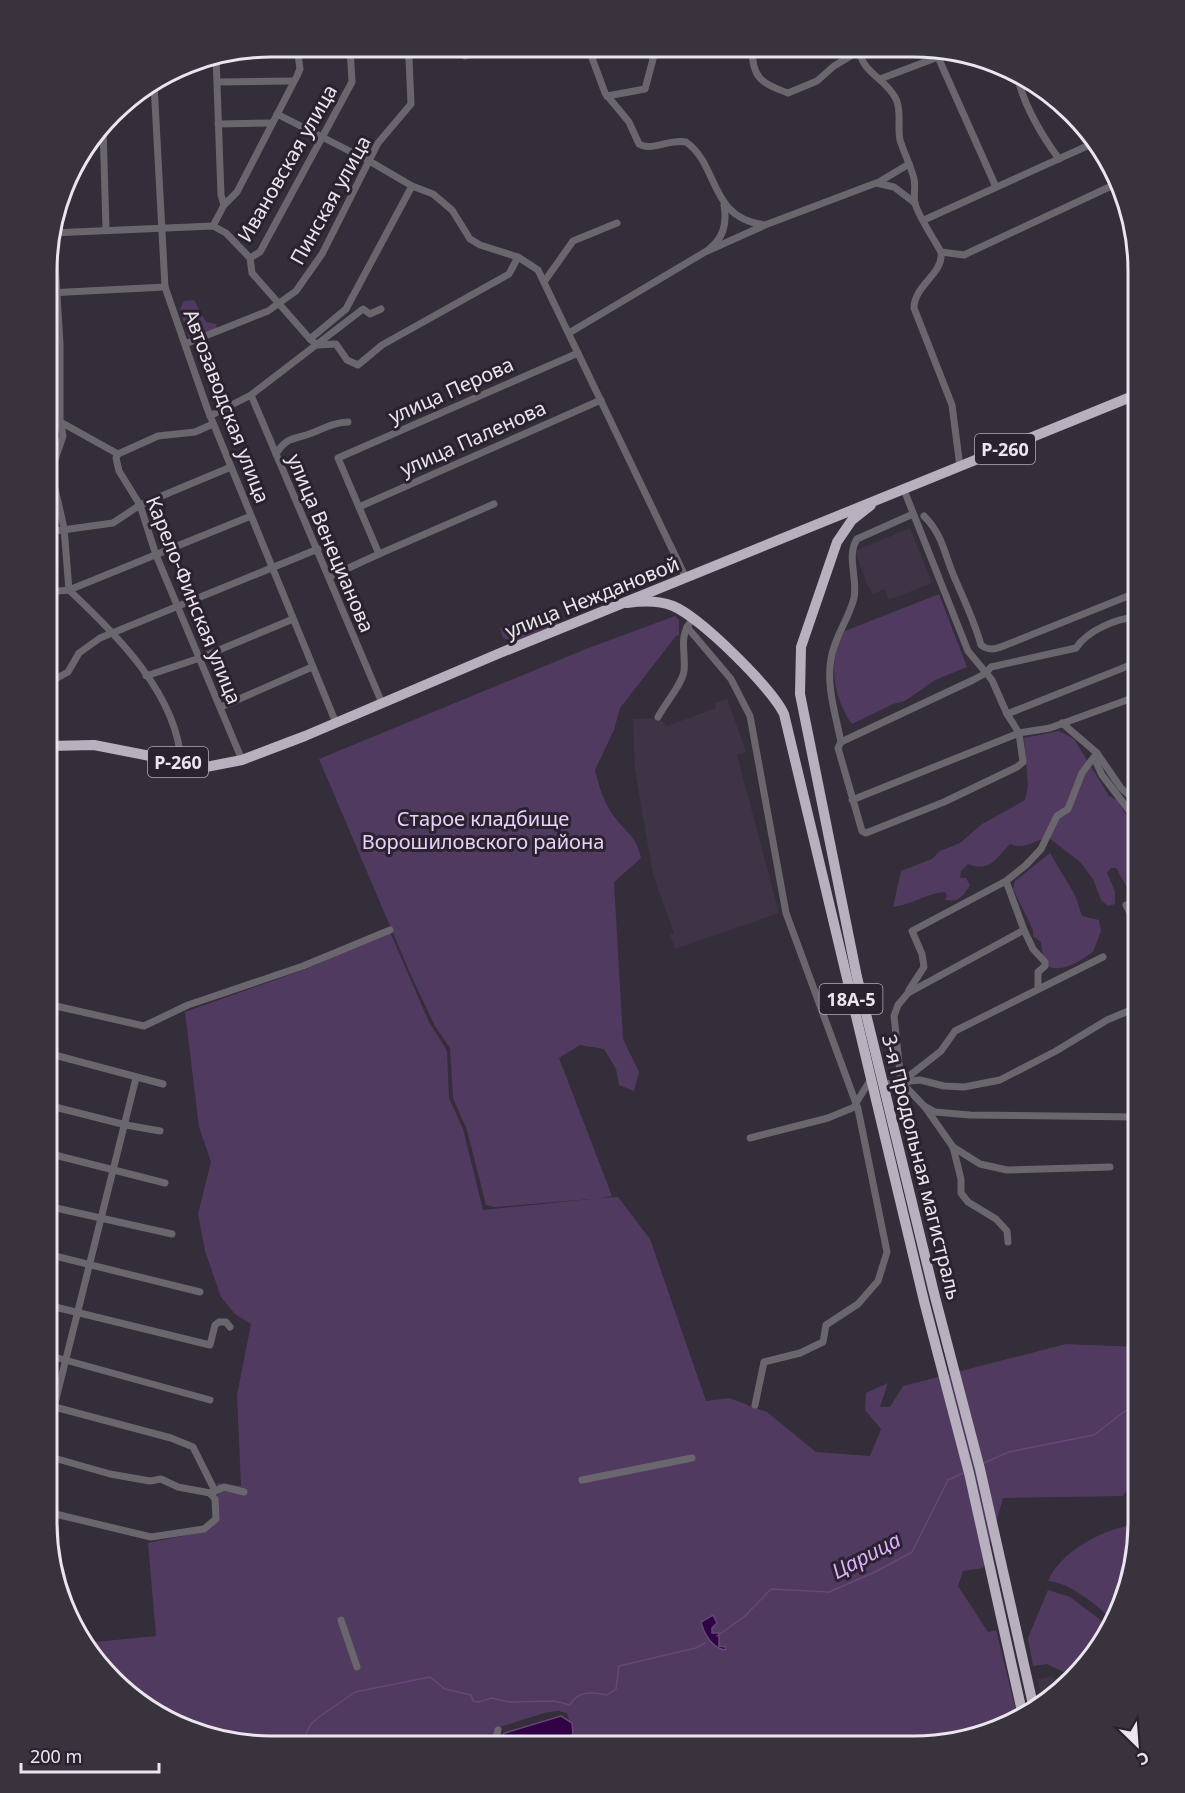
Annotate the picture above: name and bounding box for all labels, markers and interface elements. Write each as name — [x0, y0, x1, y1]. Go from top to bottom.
street label: Ивановская улица — [231, 79, 343, 247]
street label: Пинская улица — [283, 130, 377, 270]
street label: Автозаводская улица — [178, 305, 276, 507]
street label: улица Перова — [384, 350, 518, 430]
street label: улица Паленова — [396, 394, 550, 482]
road number: Р-260 — [975, 434, 1035, 464]
street label: улица Венецианова — [281, 450, 381, 636]
street label: Карело-Финская улица — [140, 492, 248, 708]
street label: улица Неждановой — [501, 550, 683, 644]
road number: Р-260 — [148, 747, 208, 777]
park label: Старое кладбище Ворошиловского района — [362, 805, 604, 855]
road number: 18А-5 — [820, 984, 882, 1014]
street label: 3-я Продольная магистраль — [876, 1031, 968, 1303]
water label: Царица — [827, 1525, 906, 1585]
north arrow — [1107, 1715, 1167, 1775]
scale bar — [21, 1736, 159, 1774]
text: 200 m — [30, 1744, 82, 1768]
text: С — [1134, 1746, 1153, 1771]

